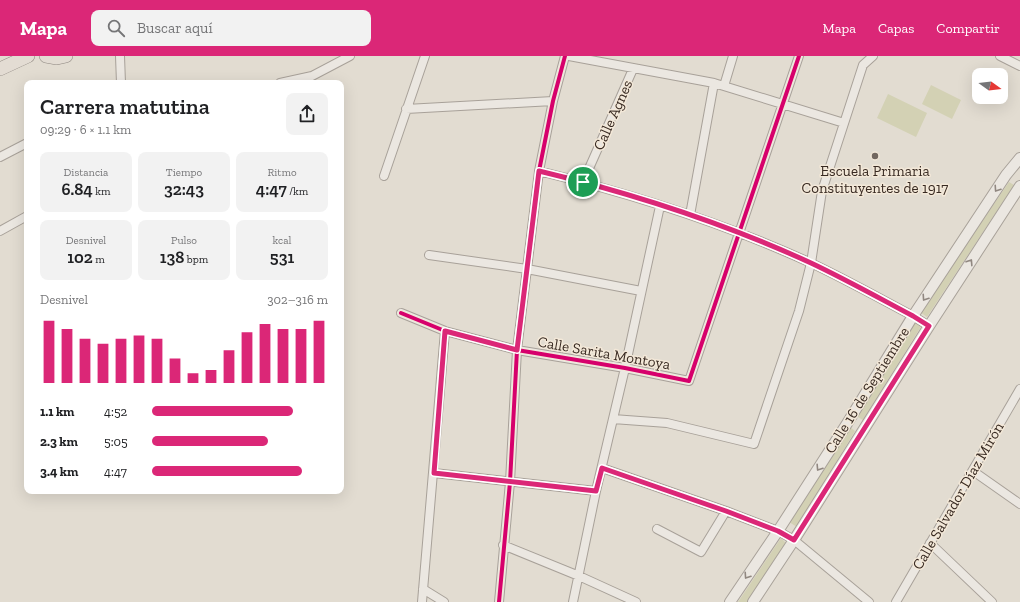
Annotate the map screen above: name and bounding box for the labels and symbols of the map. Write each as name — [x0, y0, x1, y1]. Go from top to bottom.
north arrow — [972, 68, 1008, 104]
street label: Calle Agnes — [590, 77, 636, 153]
marker: Escuela Primaria Constituyentes de 1917 — [870, 151, 880, 161]
place label: Escuela Primaria Constituyentes de 1917 — [802, 162, 948, 197]
pin — [566, 165, 600, 199]
one-way arrow — [994, 185, 1001, 192]
one-way arrow — [965, 260, 972, 267]
one-way arrow — [922, 294, 930, 301]
street label: Calle 16 de Septiembre — [821, 323, 913, 457]
street label: Calle Sarita Montoya — [536, 332, 672, 374]
street label: Calle Salvador Díaz Mirón — [908, 419, 1008, 573]
one-way arrow — [817, 463, 824, 470]
one-way arrow — [744, 572, 752, 579]

